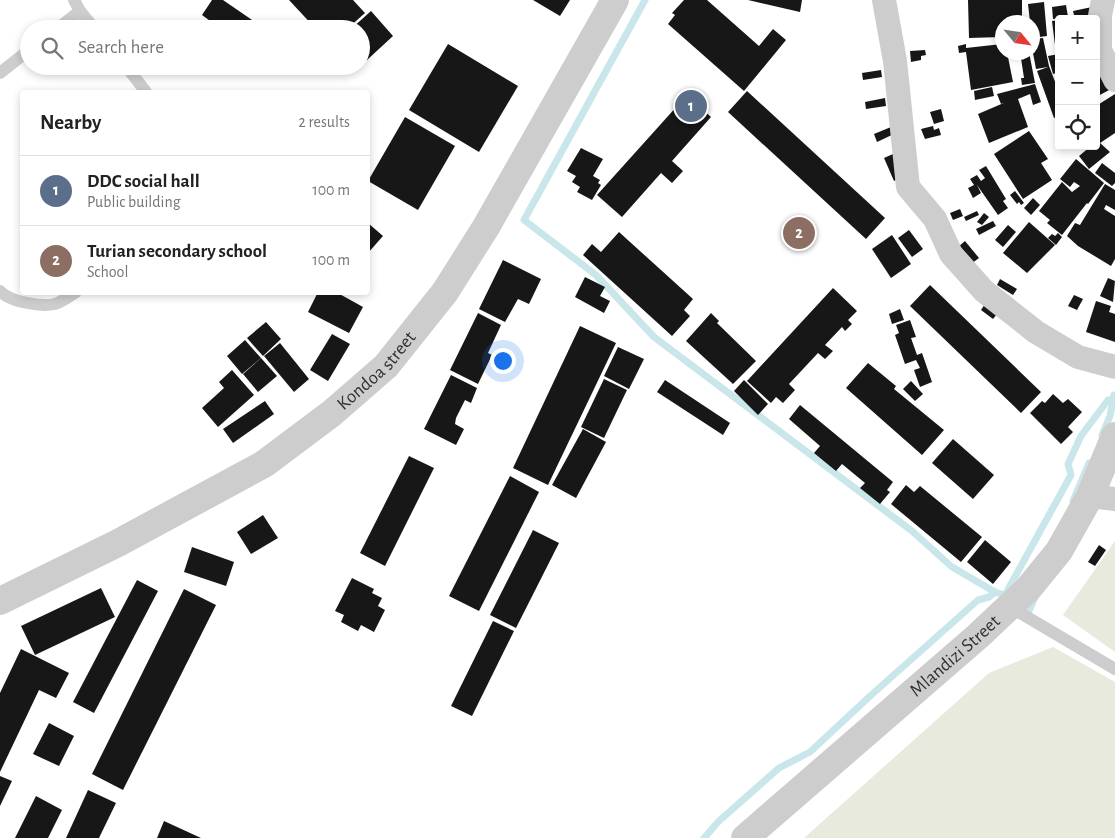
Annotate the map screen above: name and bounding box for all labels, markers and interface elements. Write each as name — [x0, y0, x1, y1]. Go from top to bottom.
north arrow — [995, 15, 1040, 60]
map controls — [1055, 15, 1100, 150]
button: + — [1055, 15, 1100, 60]
search box — [20, 20, 370, 75]
icon: search — [38, 34, 66, 62]
text: Search here — [78, 38, 164, 57]
button: − — [1055, 60, 1100, 105]
pin: 1 — [675, 87, 707, 125]
button: locate — [1055, 105, 1100, 150]
text: Nearby — [40, 112, 101, 133]
text: 2 results — [298, 114, 350, 130]
text: DDC social hall — [87, 172, 200, 191]
text: 1 — [53, 182, 59, 198]
text: 100 m — [312, 182, 350, 198]
text: Public building — [87, 194, 181, 210]
pin: 2 — [783, 214, 815, 252]
text: Turian secondary school — [87, 242, 267, 261]
text: 2 — [52, 252, 60, 268]
text: 100 m — [312, 252, 350, 268]
text: School — [87, 264, 128, 280]
street label: Kondoa street — [333, 328, 419, 414]
your location — [490, 348, 516, 374]
street label: Mlandizi Street — [906, 611, 1004, 700]

